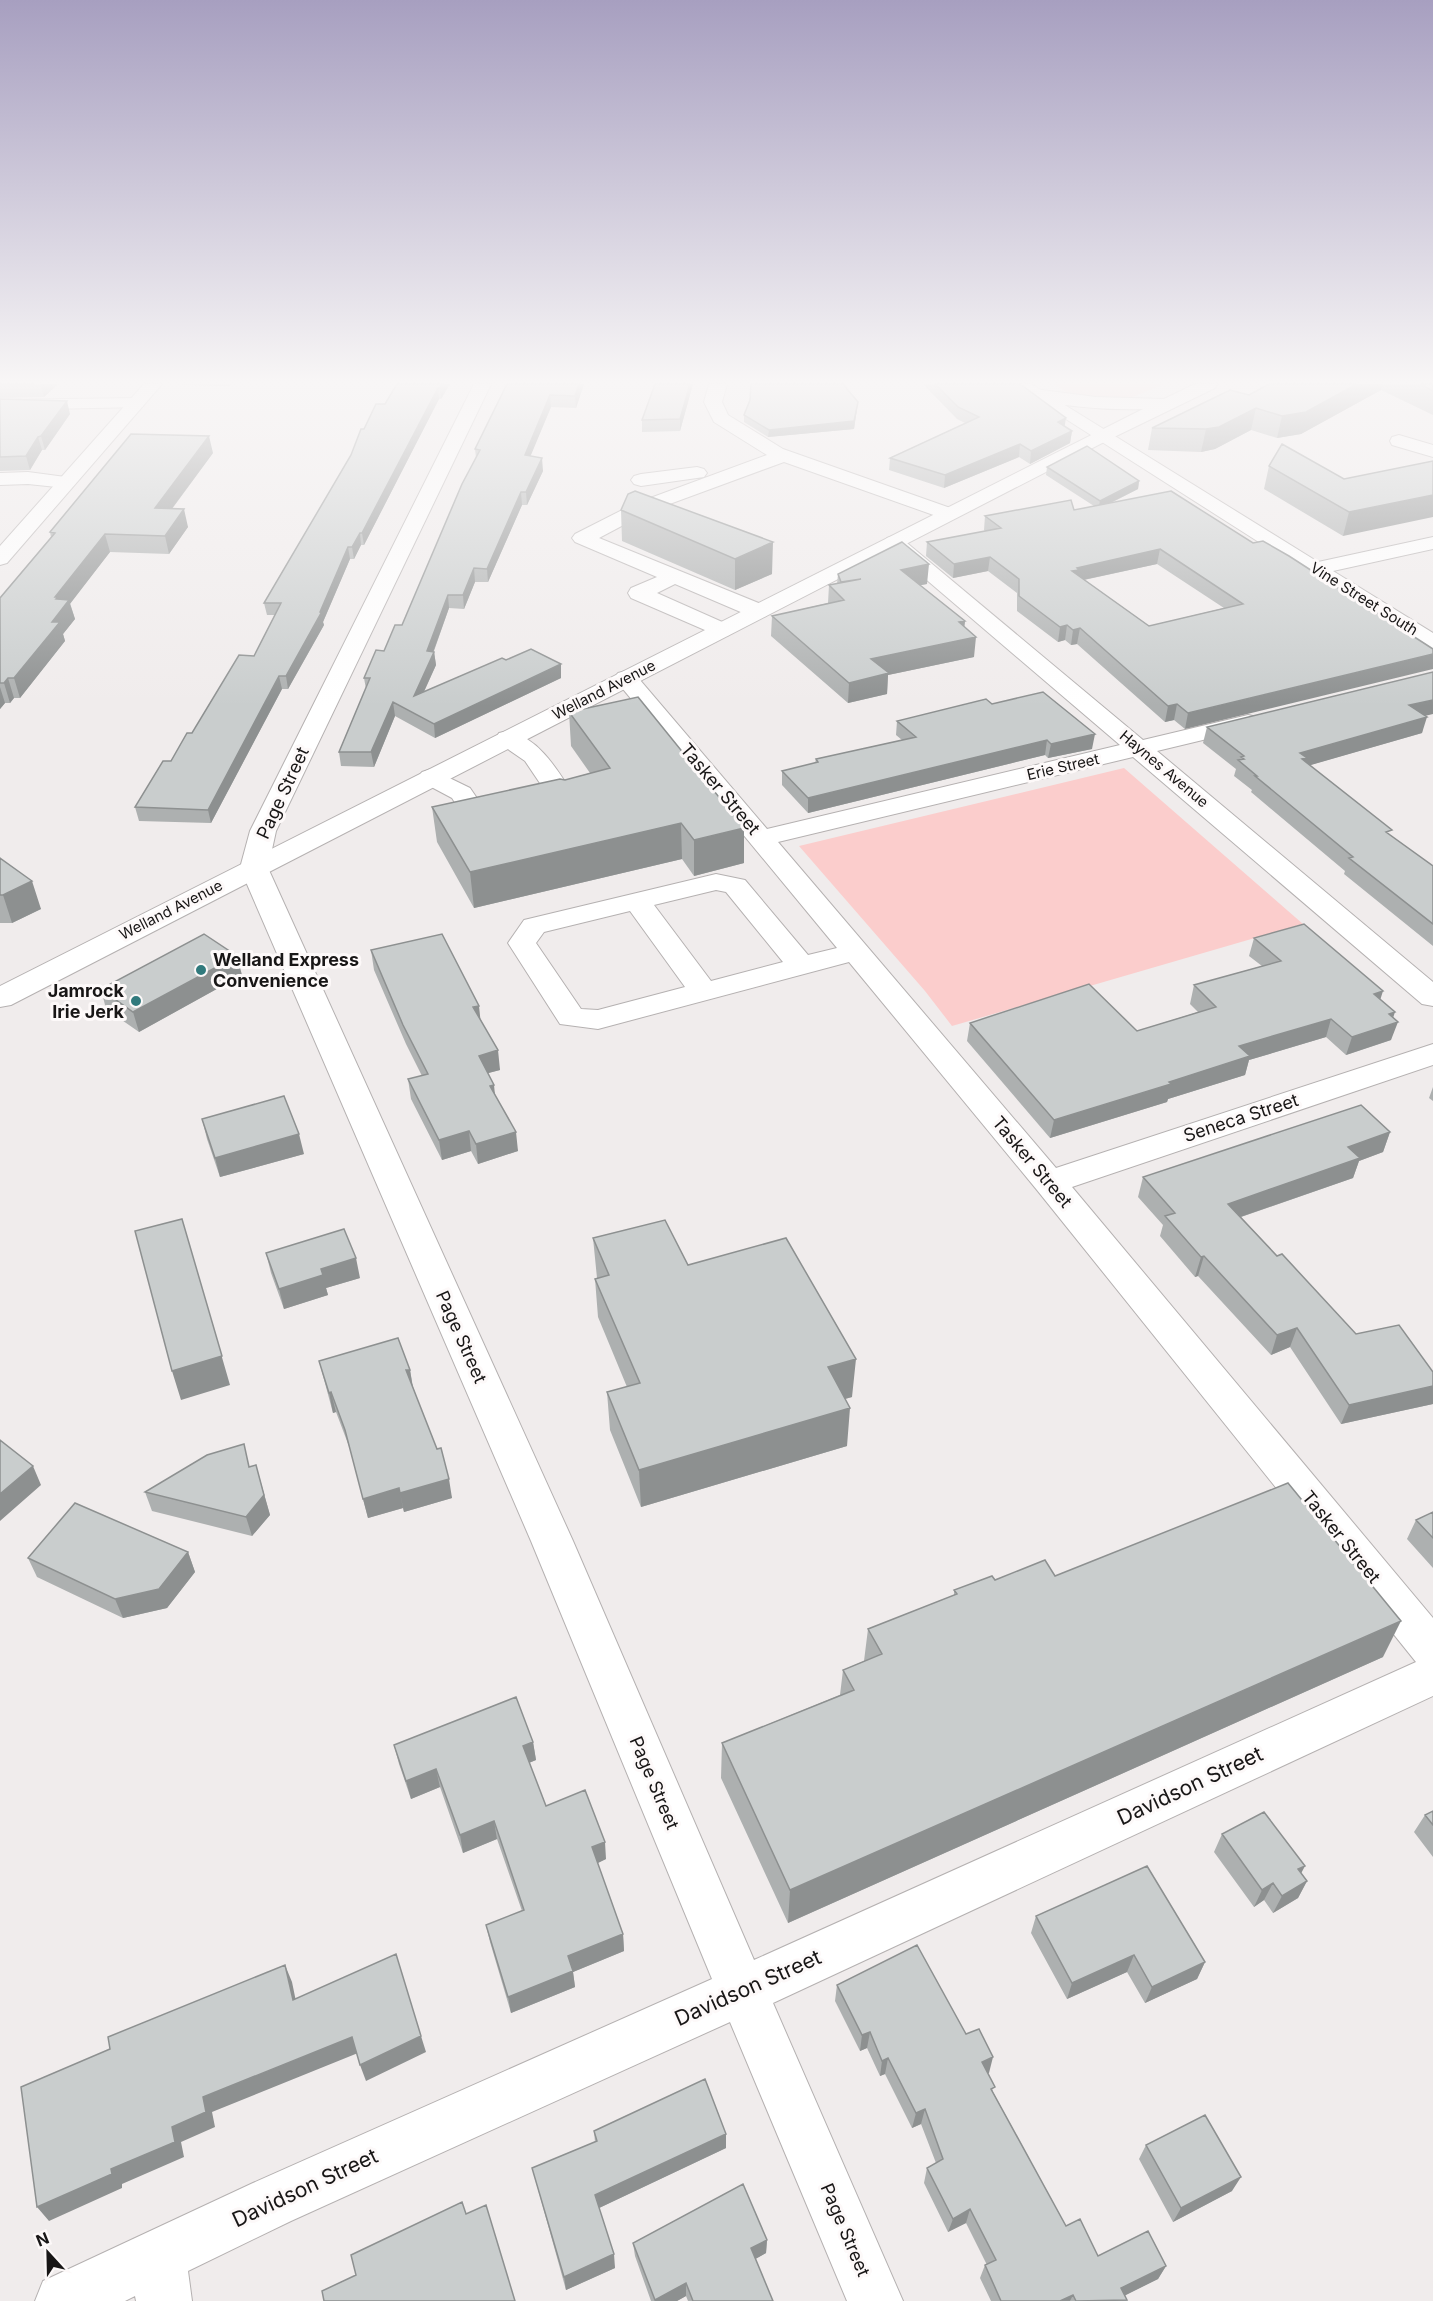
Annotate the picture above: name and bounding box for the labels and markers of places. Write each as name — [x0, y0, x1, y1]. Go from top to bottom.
place label: Welland Express Convenience — [213, 949, 359, 991]
marker: Welland Express Convenience — [194, 963, 208, 977]
place label: Jamrock Irie Jerk — [48, 980, 125, 1022]
marker: Jamrock Irie Jerk — [129, 994, 143, 1008]

